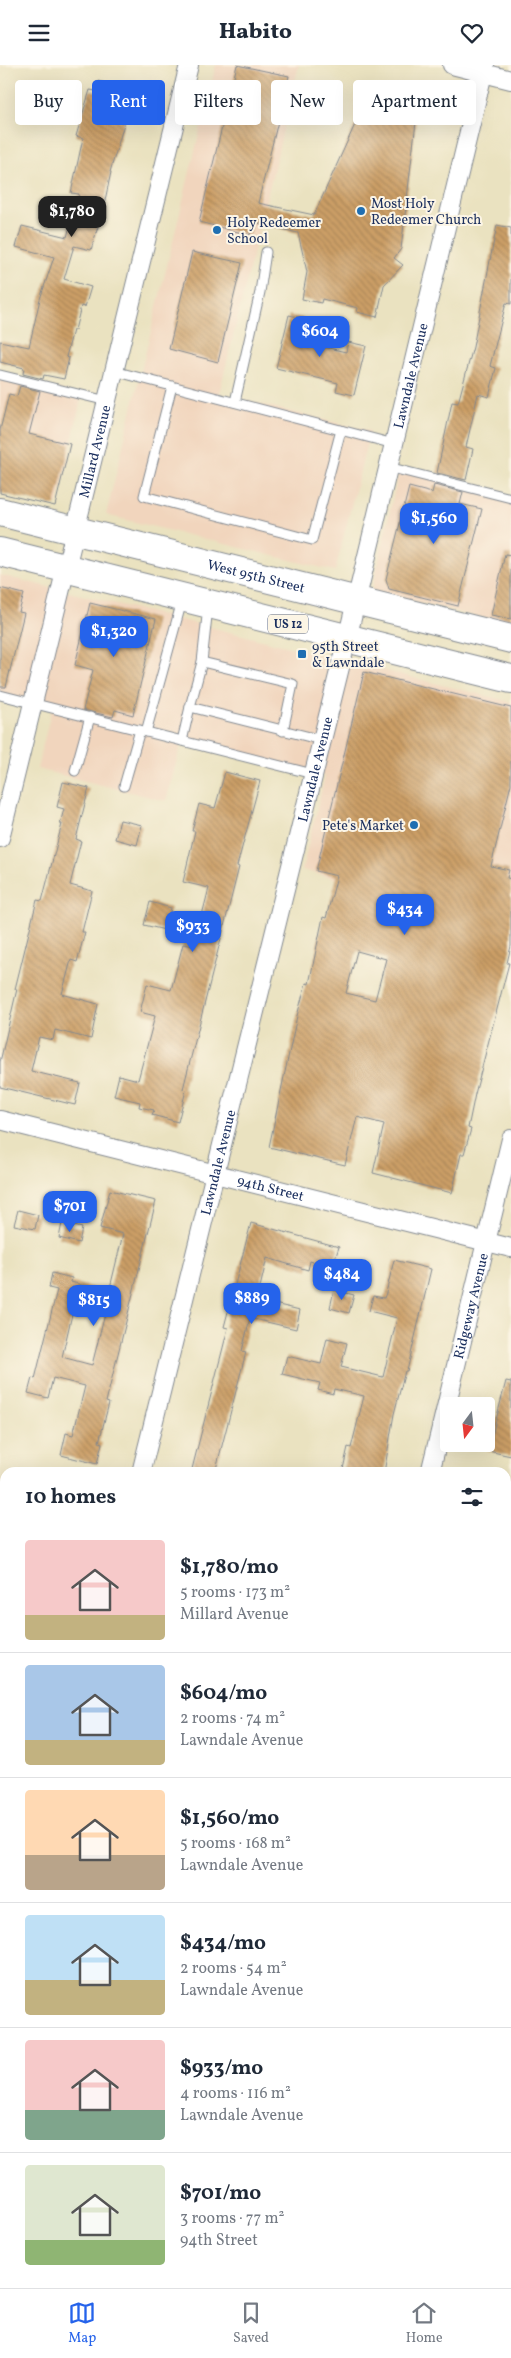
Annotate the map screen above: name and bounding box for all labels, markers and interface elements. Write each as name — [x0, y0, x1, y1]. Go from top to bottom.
text: Habito — [219, 17, 292, 48]
icon: menu — [25, 19, 53, 47]
icon: heart — [458, 19, 486, 47]
chip: Buy — [15, 80, 82, 125]
chip: Rent — [92, 80, 165, 125]
chip: Filters — [175, 80, 261, 125]
chip: New — [271, 80, 343, 125]
chip: Apartment — [353, 80, 476, 125]
pin: $1,780 — [31, 195, 113, 238]
place label: Most Holy Redeemer Church — [371, 195, 481, 230]
text: $1,780 — [49, 201, 95, 223]
marker: Most Holy Redeemer Church — [355, 205, 367, 217]
place label: Holy Redeemer School — [227, 214, 321, 249]
marker: Holy Redeemer School — [211, 224, 223, 236]
pin: $604 — [290, 315, 350, 358]
text: $604 — [302, 321, 339, 343]
street label: Lawndale Avenue — [390, 321, 434, 431]
street label: Millard Avenue — [75, 403, 117, 500]
pin: $1,560 — [393, 503, 475, 545]
text: $1,560 — [411, 508, 457, 530]
street label: West 95th Street — [205, 556, 307, 598]
pin: $1,320 — [73, 615, 155, 658]
road number: US 12 — [268, 615, 308, 633]
text: $1,320 — [91, 621, 137, 643]
place label: 95th Street & Lawndale — [312, 638, 385, 673]
marker: 95th Street & Lawndale — [296, 648, 308, 660]
street label: Lawndale Avenue — [294, 714, 339, 824]
place label: Pete's Market — [322, 817, 404, 836]
marker: Pete's Market — [408, 819, 420, 831]
pin: $434 — [375, 893, 435, 936]
text: $434 — [387, 899, 423, 921]
pin: $933 — [163, 911, 223, 953]
text: $933 — [176, 916, 210, 938]
street label: Lawndale Avenue — [197, 1108, 241, 1217]
street label: 94th Street — [235, 1172, 306, 1207]
pin: $701 — [40, 1191, 100, 1233]
text: $701 — [54, 1196, 86, 1218]
street label: Ridgeway Avenue — [450, 1251, 494, 1361]
pin: $484 — [312, 1259, 372, 1301]
text: $484 — [324, 1264, 360, 1286]
pin: $889 — [222, 1283, 282, 1325]
pin: $815 — [64, 1285, 124, 1327]
text: $889 — [234, 1288, 270, 1310]
text: $815 — [78, 1290, 110, 1312]
north arrow — [440, 1397, 495, 1453]
map controls — [440, 1397, 495, 1452]
text: 10 homes — [25, 1483, 116, 1512]
icon: filters — [458, 1483, 486, 1511]
text: $1,780/mo — [180, 1553, 279, 1582]
icon: home — [65, 1560, 125, 1620]
text: 5 rooms · 173 m² — [180, 1582, 290, 1604]
text: Millard Avenue — [180, 1604, 289, 1626]
text: $604/mo — [180, 1679, 267, 1708]
icon: home — [65, 1685, 125, 1745]
text: 2 rooms · 74 m² — [180, 1708, 285, 1730]
text: Lawndale Avenue — [180, 1730, 303, 1752]
text: $1,560/mo — [180, 1804, 279, 1833]
icon: home — [65, 1810, 125, 1870]
text: 5 rooms · 168 m² — [180, 1833, 291, 1855]
text: Lawndale Avenue — [180, 1855, 303, 1877]
text: $434/mo — [180, 1929, 266, 1958]
icon: home — [65, 1935, 125, 1995]
text: 2 rooms · 54 m² — [180, 1958, 287, 1980]
text: Lawndale Avenue — [180, 1980, 303, 2002]
text: $933/mo — [180, 2054, 263, 2083]
icon: home — [65, 2060, 125, 2120]
text: 4 rooms · 116 m² — [180, 2083, 291, 2105]
text: Lawndale Avenue — [180, 2105, 303, 2127]
text: $701/mo — [180, 2179, 261, 2208]
icon: home — [65, 2185, 125, 2245]
text: 3 rooms · 77 m² — [180, 2208, 284, 2230]
text: 94th Street — [180, 2230, 258, 2252]
tab: Map — [68, 2299, 96, 2348]
tab: Saved — [233, 2299, 269, 2348]
tab: Home — [406, 2299, 443, 2348]

